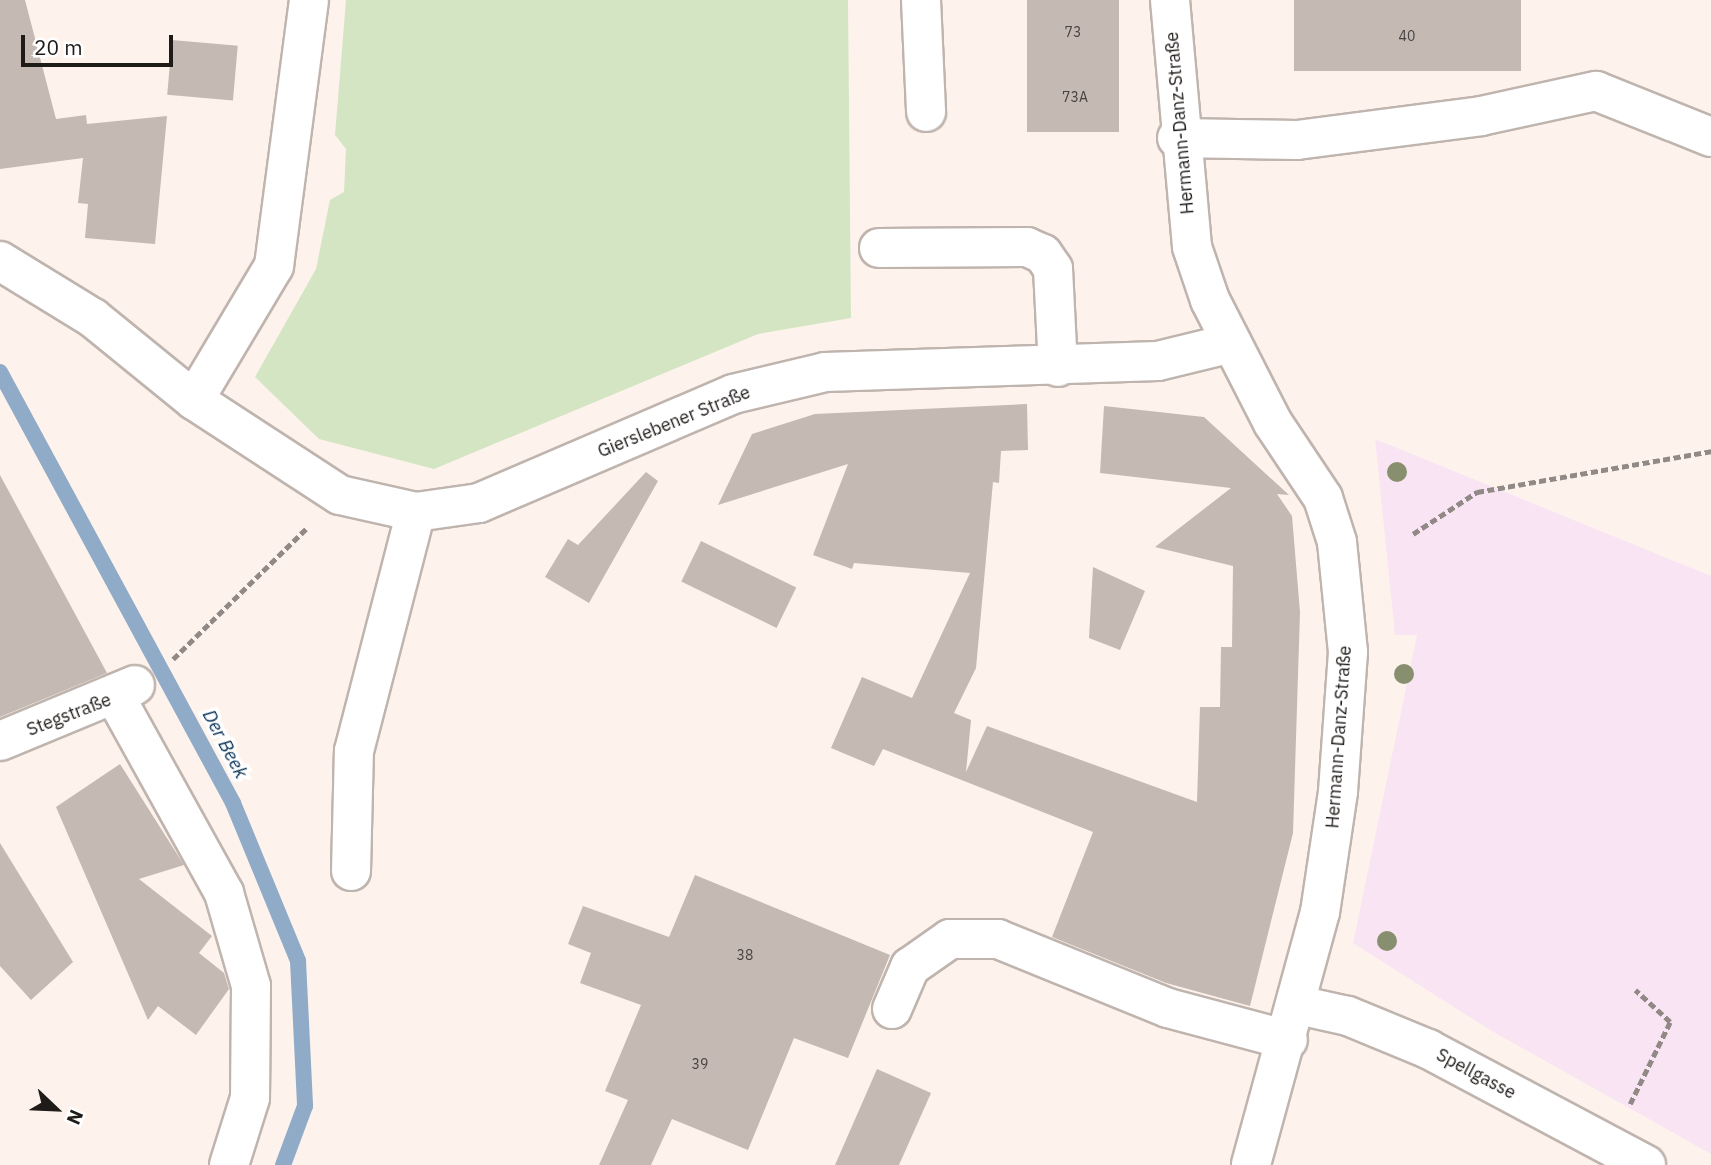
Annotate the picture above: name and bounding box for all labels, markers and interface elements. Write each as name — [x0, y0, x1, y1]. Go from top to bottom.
scale bar — [24, 21, 177, 65]
house number: 73 — [1065, 24, 1081, 40]
house number: 40 — [1399, 28, 1415, 44]
street label: Hermann-Danz-Straße — [1161, 31, 1199, 215]
text: 20 m — [34, 33, 83, 61]
house number: 73A — [1062, 89, 1088, 105]
street label: Gierslebener Straße — [595, 382, 753, 462]
street label: Hermann-Danz-Straße — [1322, 645, 1356, 829]
street label: Stegstraße — [24, 689, 114, 741]
water label: Der Beek — [197, 706, 253, 782]
house number: 38 — [737, 947, 753, 963]
street label: Spellgasse — [1433, 1044, 1519, 1104]
house number: 39 — [692, 1056, 708, 1072]
north arrow — [21, 1074, 91, 1144]
text: N — [62, 1106, 89, 1128]

